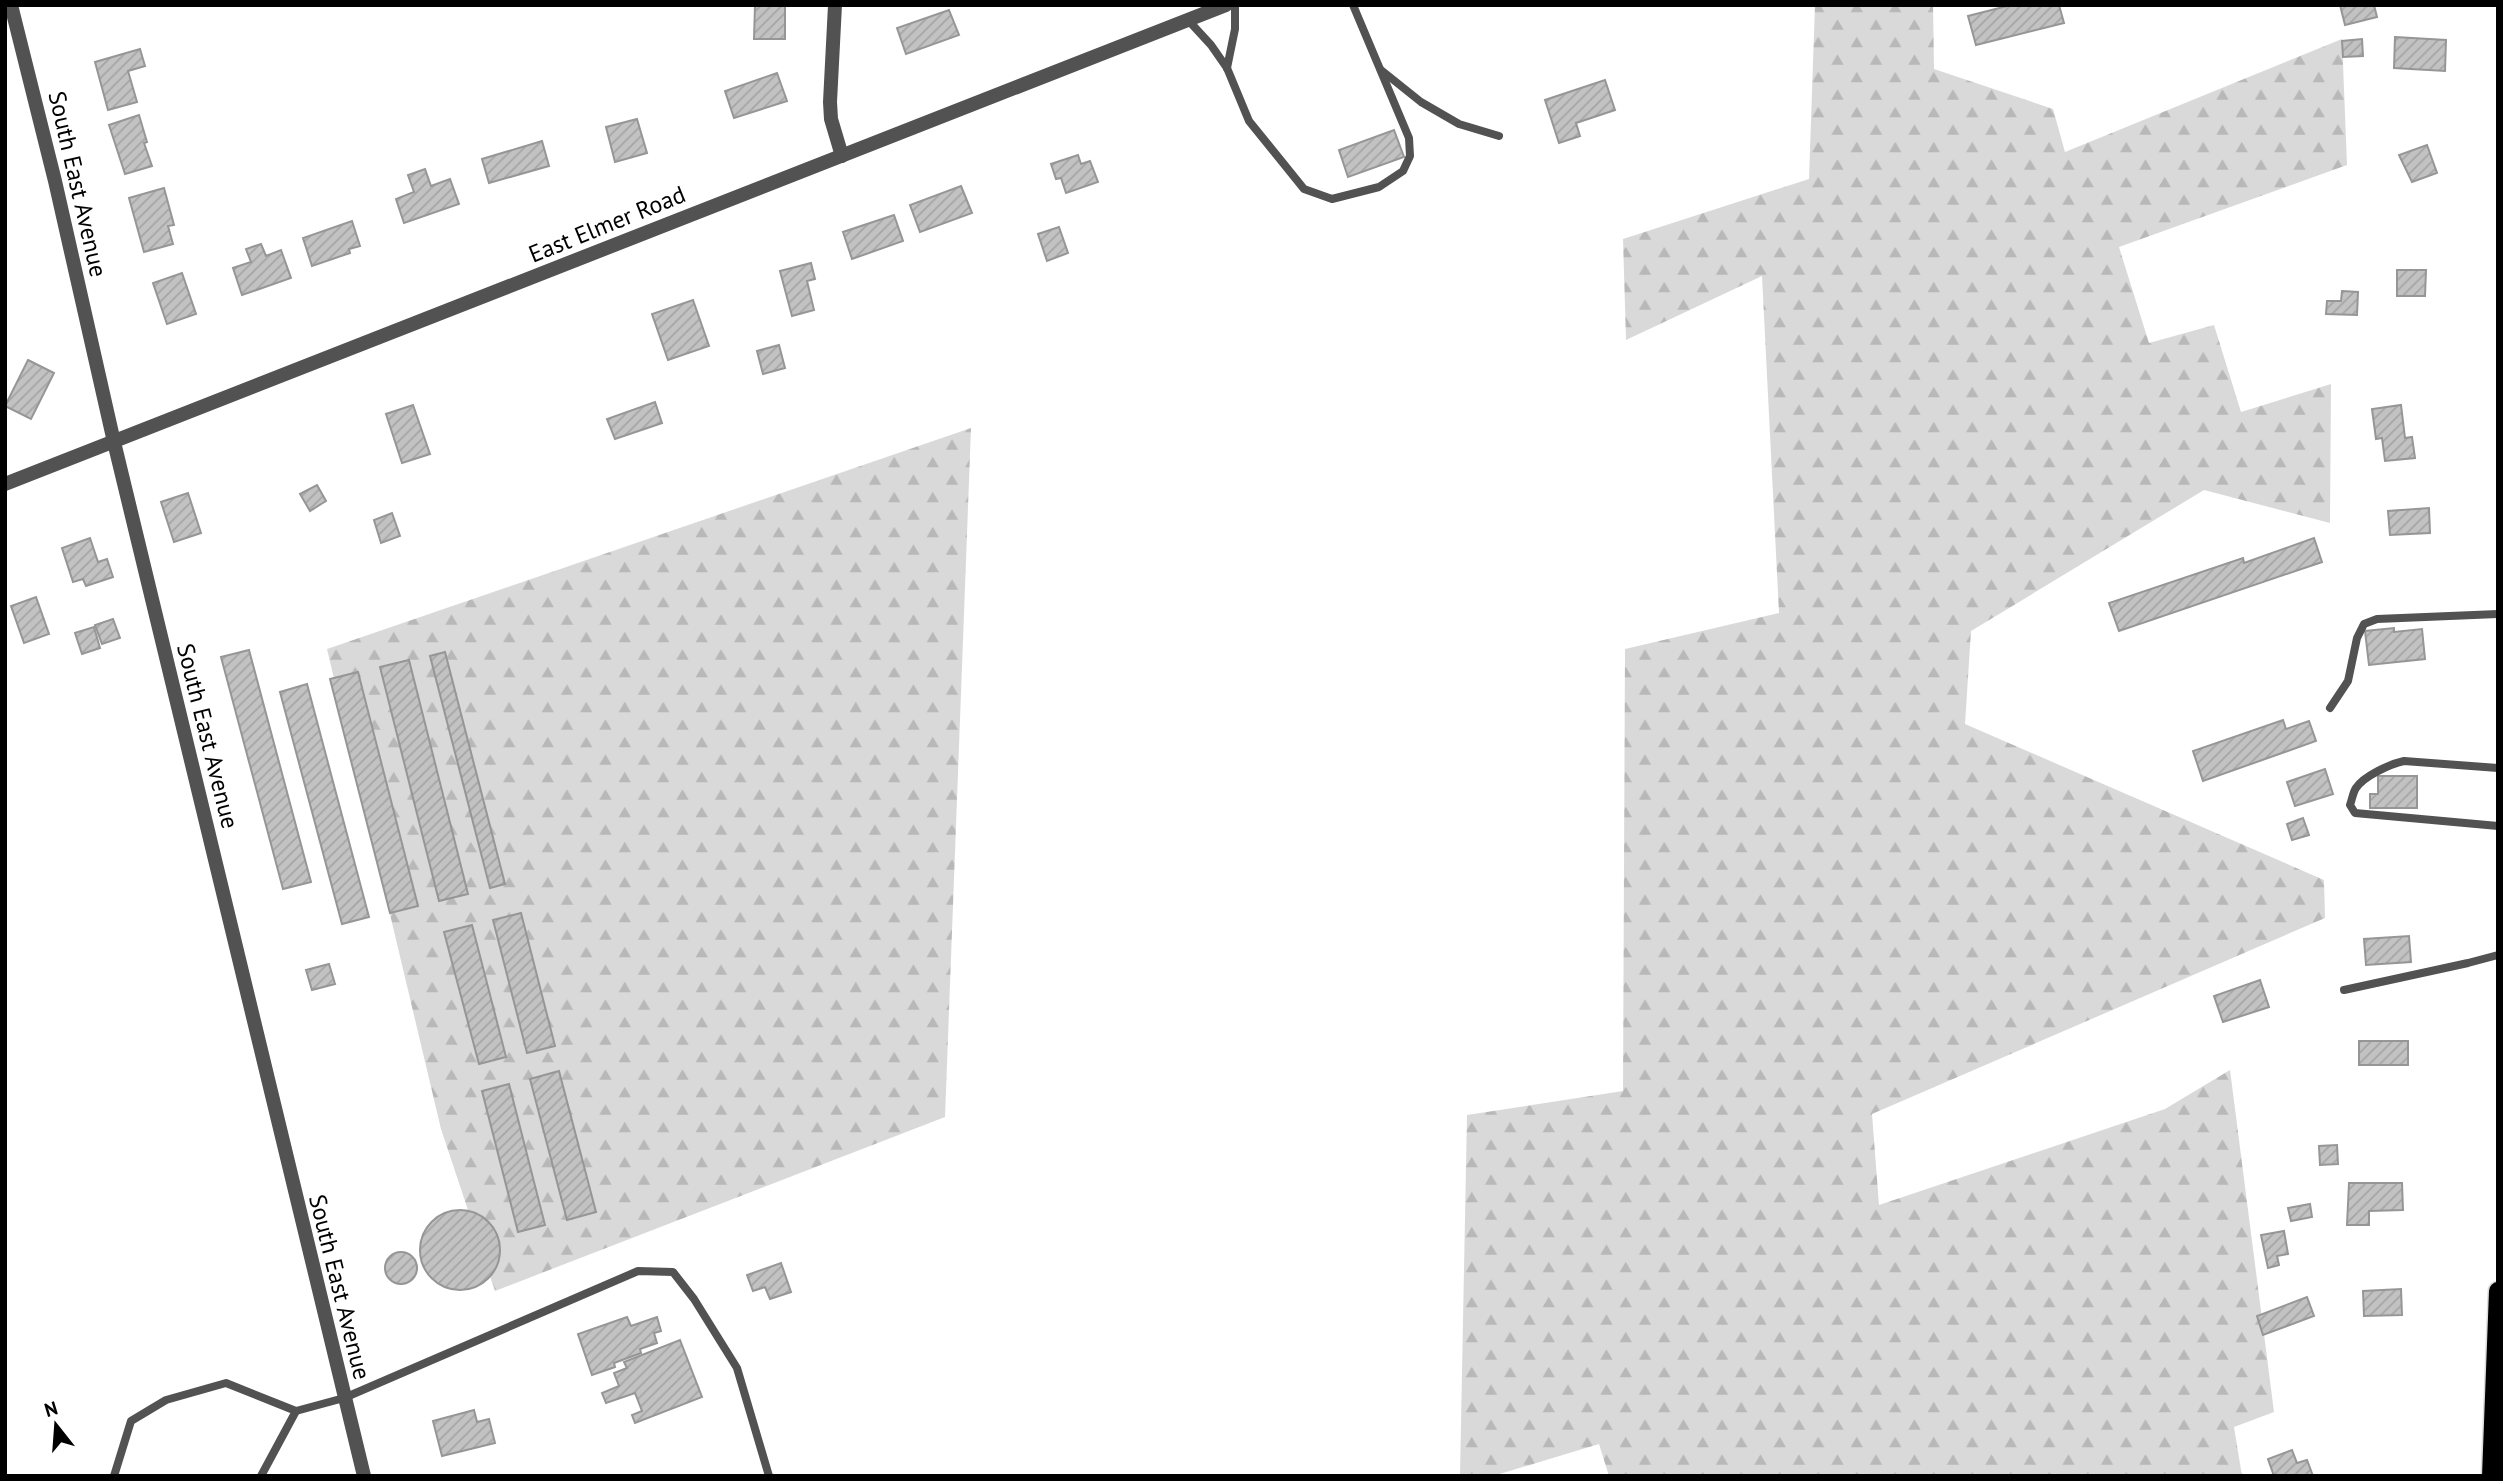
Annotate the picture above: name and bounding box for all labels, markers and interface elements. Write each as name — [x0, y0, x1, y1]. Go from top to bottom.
street label: South East Avenue — [42, 88, 114, 280]
street label: East Elmer Road — [524, 178, 690, 270]
street label: South East Avenue — [170, 640, 246, 832]
street label: South East Avenue — [302, 1191, 378, 1383]
north arrow — [21, 1390, 91, 1460]
text: N — [42, 1395, 61, 1422]

